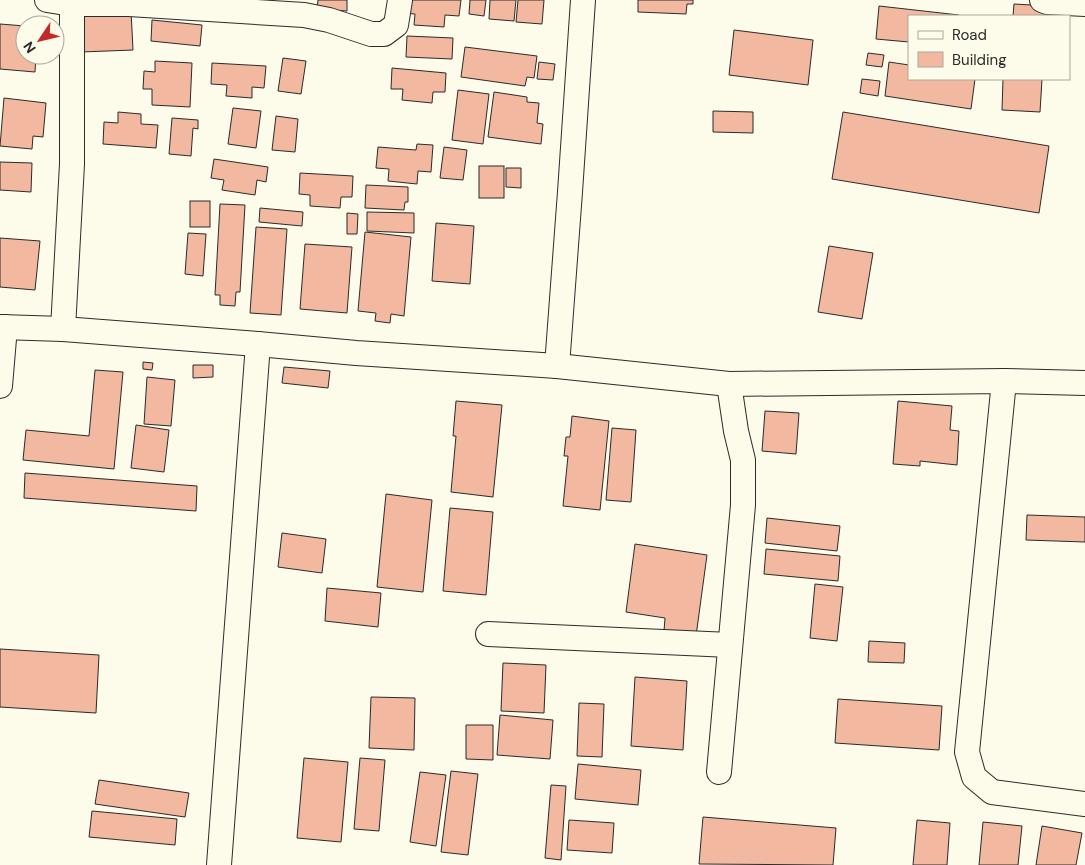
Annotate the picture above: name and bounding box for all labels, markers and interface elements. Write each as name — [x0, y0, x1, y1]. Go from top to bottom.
north arrow — [15, 15, 65, 65]
legend — [908, 15, 1070, 80]
text: Road — [952, 25, 987, 45]
text: N — [19, 38, 40, 57]
text: Building — [952, 50, 1007, 70]

